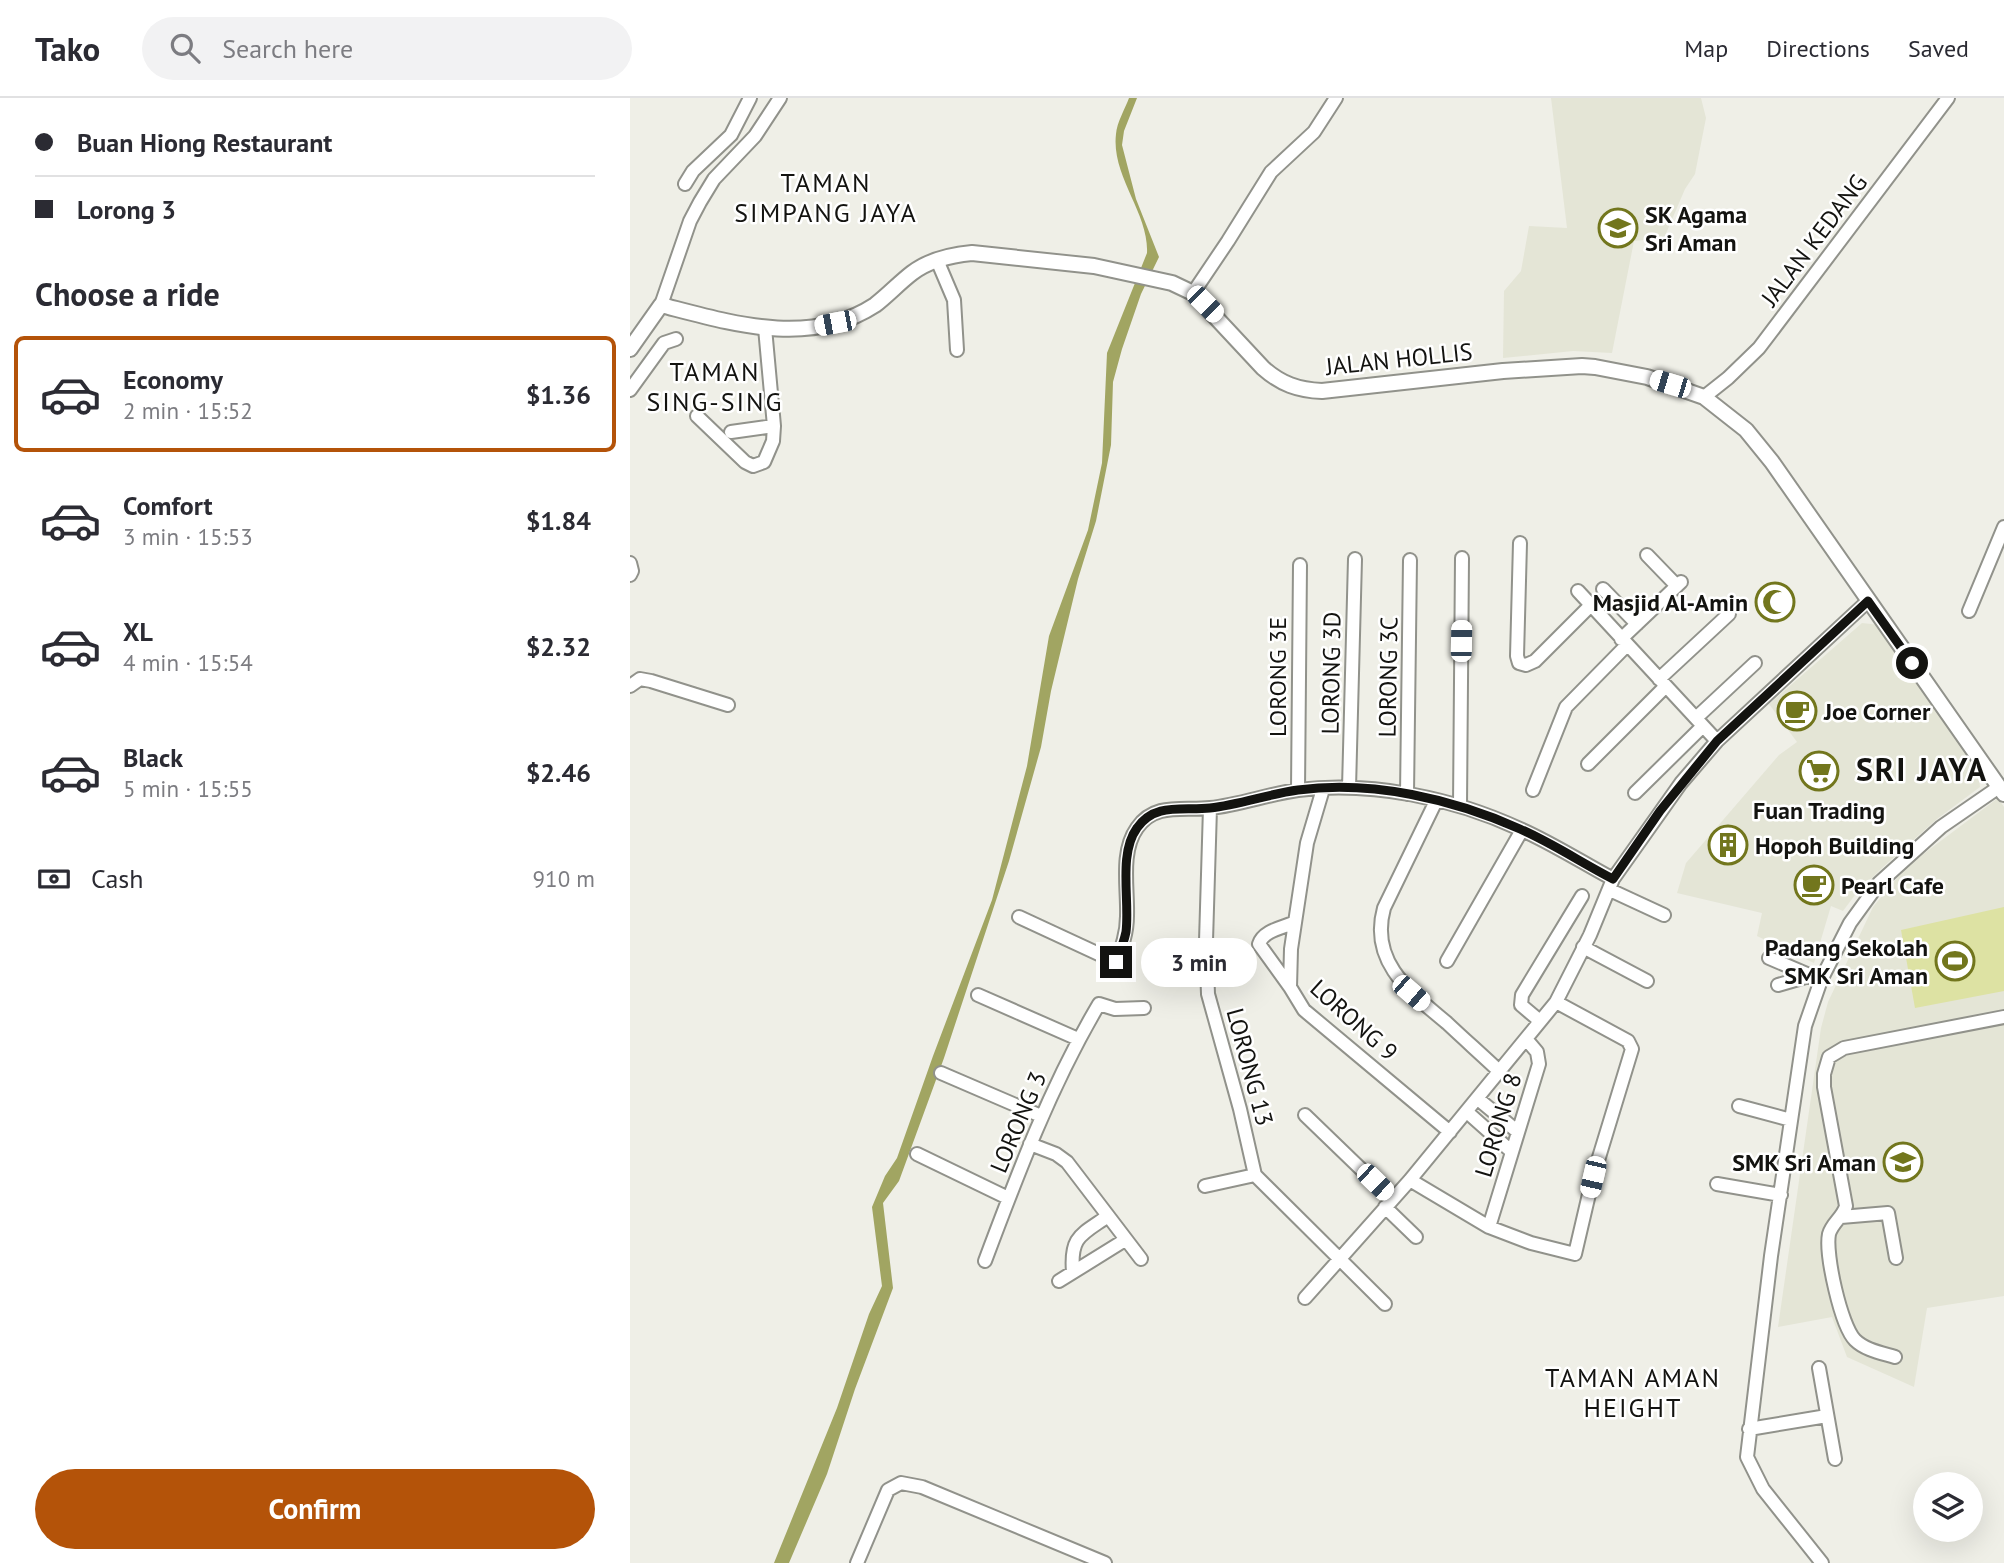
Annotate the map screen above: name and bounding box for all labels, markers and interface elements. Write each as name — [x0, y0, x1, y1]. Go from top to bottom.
search box — [142, 17, 632, 80]
text: Tako — [35, 27, 100, 70]
icon: search — [166, 29, 204, 67]
text: Search here — [222, 32, 353, 65]
text: Map — [1684, 33, 1728, 64]
text: Directions — [1766, 33, 1870, 64]
text: Saved — [1908, 33, 1969, 64]
text: Buan Hiong Restaurant — [77, 126, 332, 159]
district label: TAMAN SIMPANG JAYA — [734, 166, 918, 229]
street label: JALAN KEDANG — [1754, 168, 1874, 313]
text: Lorong 3 — [77, 193, 176, 226]
place label: SK Agama Sri Aman — [1645, 199, 1747, 258]
school or university icon: SK Agama Sri Aman — [1597, 207, 1639, 249]
text: Choose a ride — [35, 273, 220, 315]
car — [1183, 282, 1228, 326]
car — [813, 309, 858, 337]
street label: JALAN HOLLIS — [1323, 336, 1474, 382]
district label: TAMAN SING-SING — [647, 355, 783, 418]
icon: car — [39, 363, 102, 426]
text: Economy — [123, 363, 223, 396]
car — [1647, 368, 1694, 400]
text: $1.36 — [526, 378, 591, 411]
text: 2 min · 15:52 — [123, 396, 253, 425]
icon: car — [39, 489, 102, 552]
text: Comfort — [123, 489, 213, 522]
text: $1.84 — [526, 504, 591, 537]
text: 3 min · 15:53 — [123, 522, 253, 551]
mosque icon: Masjid Al-Amin — [1754, 581, 1796, 623]
place label: Masjid Al-Amin — [1593, 587, 1748, 618]
street label: LORONG 3D — [1314, 611, 1348, 735]
icon: car — [39, 615, 102, 678]
text: XL — [123, 615, 153, 648]
street label: LORONG 3C — [1371, 616, 1405, 738]
street label: LORONG 3E — [1262, 617, 1293, 737]
car — [1451, 620, 1472, 662]
text: $2.32 — [526, 630, 591, 663]
route start — [1896, 647, 1928, 679]
text: 4 min · 15:54 — [123, 648, 253, 677]
cafe icon: Joe Corner — [1776, 690, 1818, 732]
place label: Joe Corner — [1823, 696, 1931, 727]
icon: car — [39, 741, 102, 804]
text: Black — [123, 741, 183, 774]
district label: SRI JAYA — [1856, 748, 1988, 790]
supermarket icon: Fuan Trading — [1798, 750, 1840, 792]
text: $2.46 — [526, 756, 591, 789]
text: 5 min · 15:55 — [123, 774, 253, 803]
place label: Fuan Trading — [1753, 795, 1885, 826]
building icon: Hopoh Building — [1707, 824, 1749, 866]
place label: Hopoh Building — [1755, 830, 1914, 861]
icon: cash — [35, 860, 73, 898]
text: Cash — [91, 862, 143, 895]
text: 910 m — [533, 864, 595, 893]
cafe icon: Pearl Cafe — [1793, 864, 1835, 906]
place label: Pearl Cafe — [1841, 870, 1944, 901]
place label: Padang Sekolah SMK Sri Aman — [1765, 932, 1928, 991]
callout: 3 min — [1140, 938, 1256, 986]
sports icon: Padang Sekolah SMK Sri Aman — [1934, 940, 1976, 982]
route end — [1100, 946, 1132, 978]
text: 3 min — [1171, 948, 1227, 977]
car — [1389, 971, 1434, 1015]
street label: LORONG 9 — [1304, 973, 1404, 1067]
street label: LORONG 13 — [1219, 1005, 1281, 1129]
street label: LORONG 3 — [983, 1067, 1053, 1177]
street label: LORONG 8 — [1468, 1069, 1528, 1181]
school or university icon: SMK Sri Aman — [1882, 1141, 1924, 1183]
place label: SMK Sri Aman — [1732, 1147, 1876, 1178]
car — [1579, 1154, 1608, 1200]
car — [1353, 1160, 1398, 1204]
district label: TAMAN AMAN HEIGHT — [1545, 1361, 1721, 1424]
button: Confirm — [35, 1469, 595, 1549]
map controls — [1913, 1472, 1983, 1542]
button: layers — [1913, 1472, 1983, 1542]

